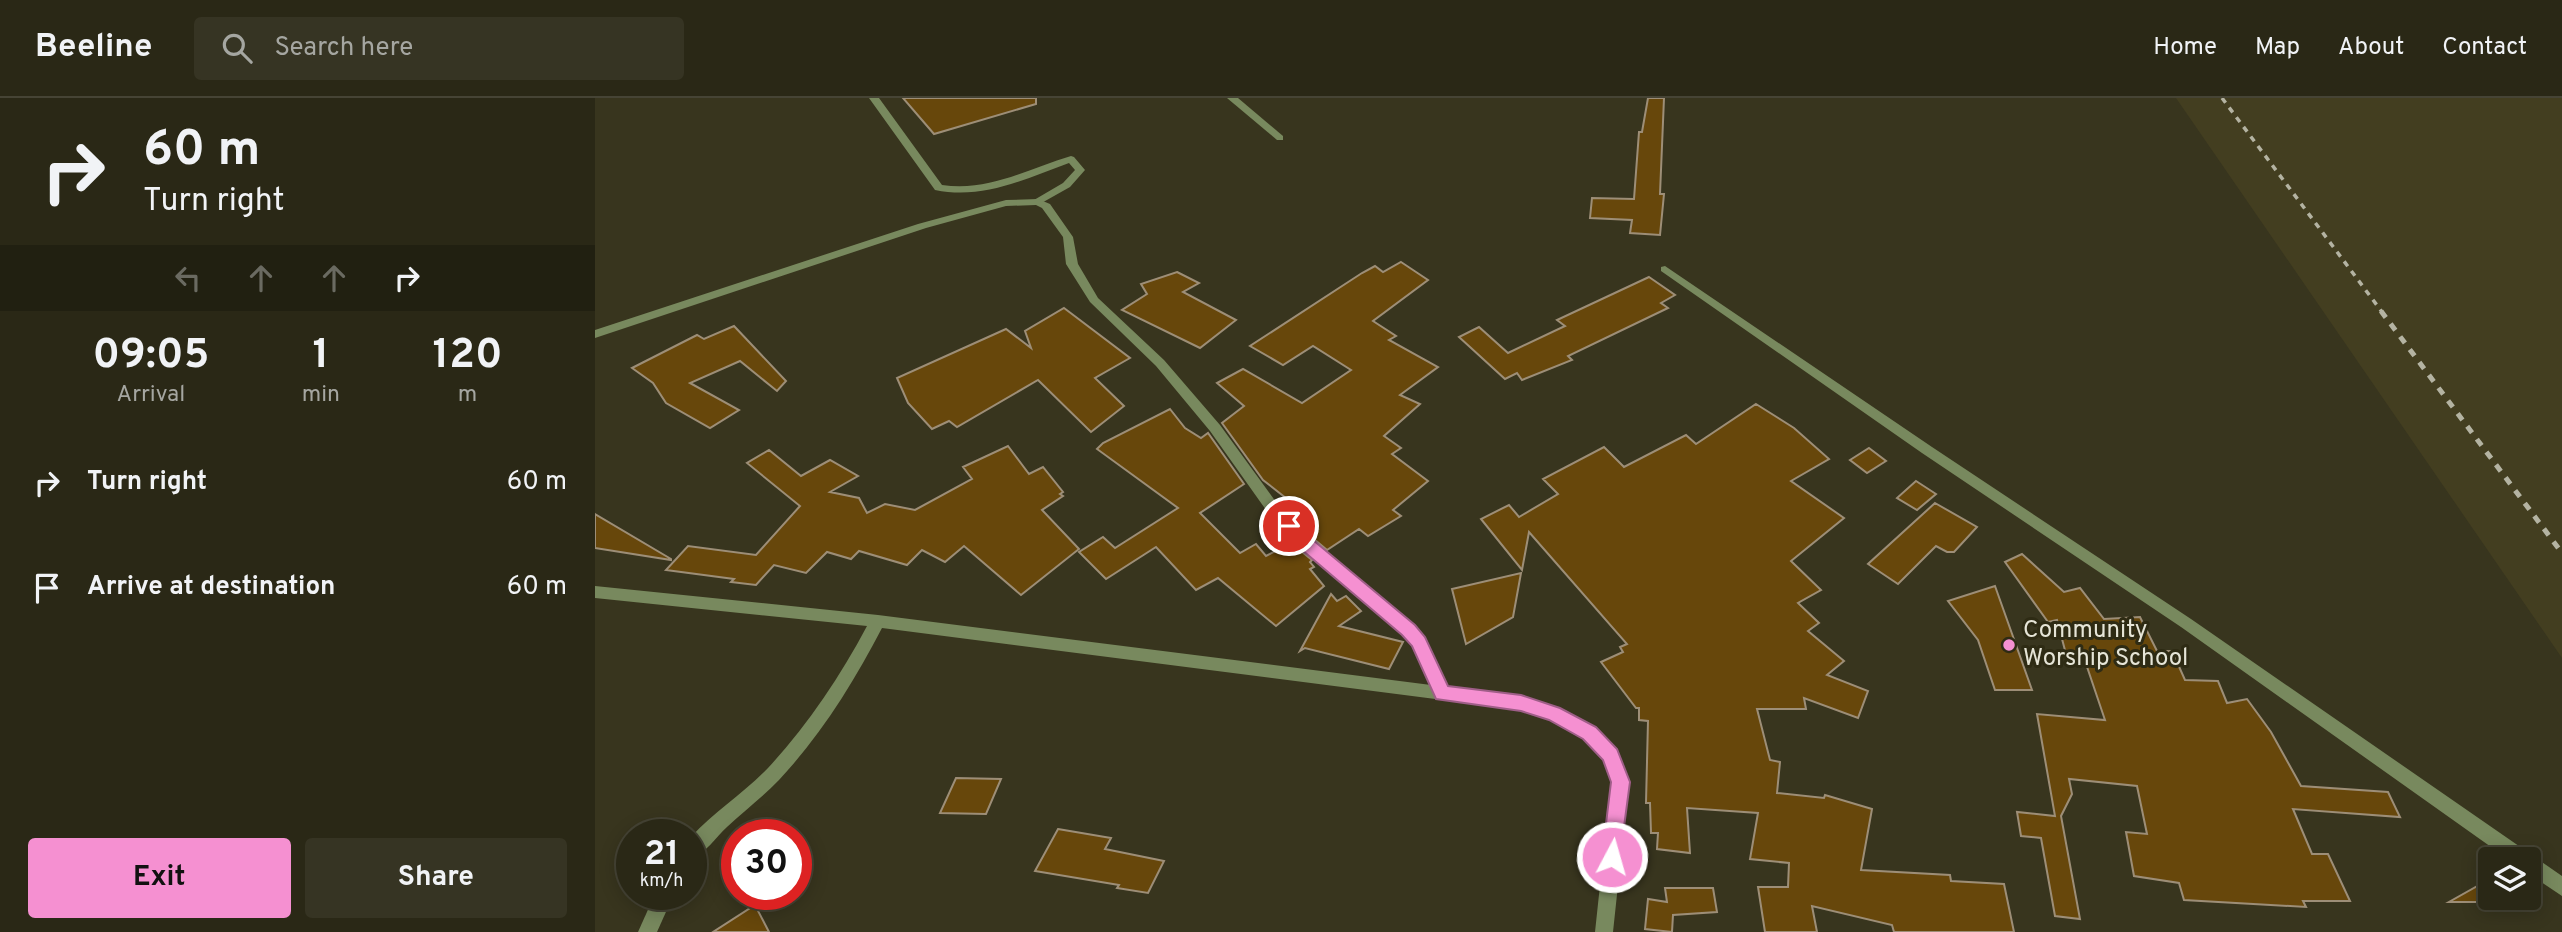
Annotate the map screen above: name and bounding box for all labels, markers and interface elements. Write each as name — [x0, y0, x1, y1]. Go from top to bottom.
search box — [194, 17, 684, 80]
text: Beeline — [35, 27, 152, 69]
icon: search — [218, 29, 256, 67]
text: Search here — [274, 32, 413, 65]
text: Home — [2153, 33, 2217, 63]
text: Map — [2255, 33, 2300, 63]
text: About — [2338, 33, 2404, 63]
text: Contact — [2442, 33, 2527, 63]
text: 60 m — [143, 121, 261, 183]
icon: right — [28, 126, 119, 217]
text: Turn right — [143, 182, 285, 222]
icon: left — [169, 259, 207, 297]
icon: ahead — [242, 259, 280, 297]
icon: ahead — [315, 259, 353, 297]
icon: right — [388, 259, 426, 297]
text: 09:05 — [92, 330, 209, 383]
text: 1 — [313, 330, 329, 383]
text: 120 — [432, 330, 503, 383]
text: Arrival — [117, 381, 185, 410]
text: min — [302, 381, 340, 410]
text: m — [458, 381, 477, 410]
icon: right — [28, 464, 66, 502]
text: Turn right — [87, 466, 207, 499]
text: 60 m — [507, 466, 567, 499]
pin — [1259, 496, 1319, 556]
icon: arrive — [1270, 507, 1308, 545]
icon: arrive — [28, 569, 66, 607]
text: Arrive at destination — [87, 571, 335, 604]
text: 60 m — [507, 571, 567, 604]
place label: Community Worship School — [2023, 616, 2188, 674]
marker: Community Worship School — [2001, 637, 2017, 653]
speed limit sign: 30 — [721, 819, 812, 910]
position arrow — [1575, 820, 1649, 894]
text: 21 — [644, 833, 679, 877]
button: Exit — [28, 838, 291, 918]
button: Share — [305, 838, 567, 918]
map controls — [2478, 847, 2541, 910]
button: layers — [2478, 847, 2541, 910]
text: km/h — [640, 870, 683, 893]

